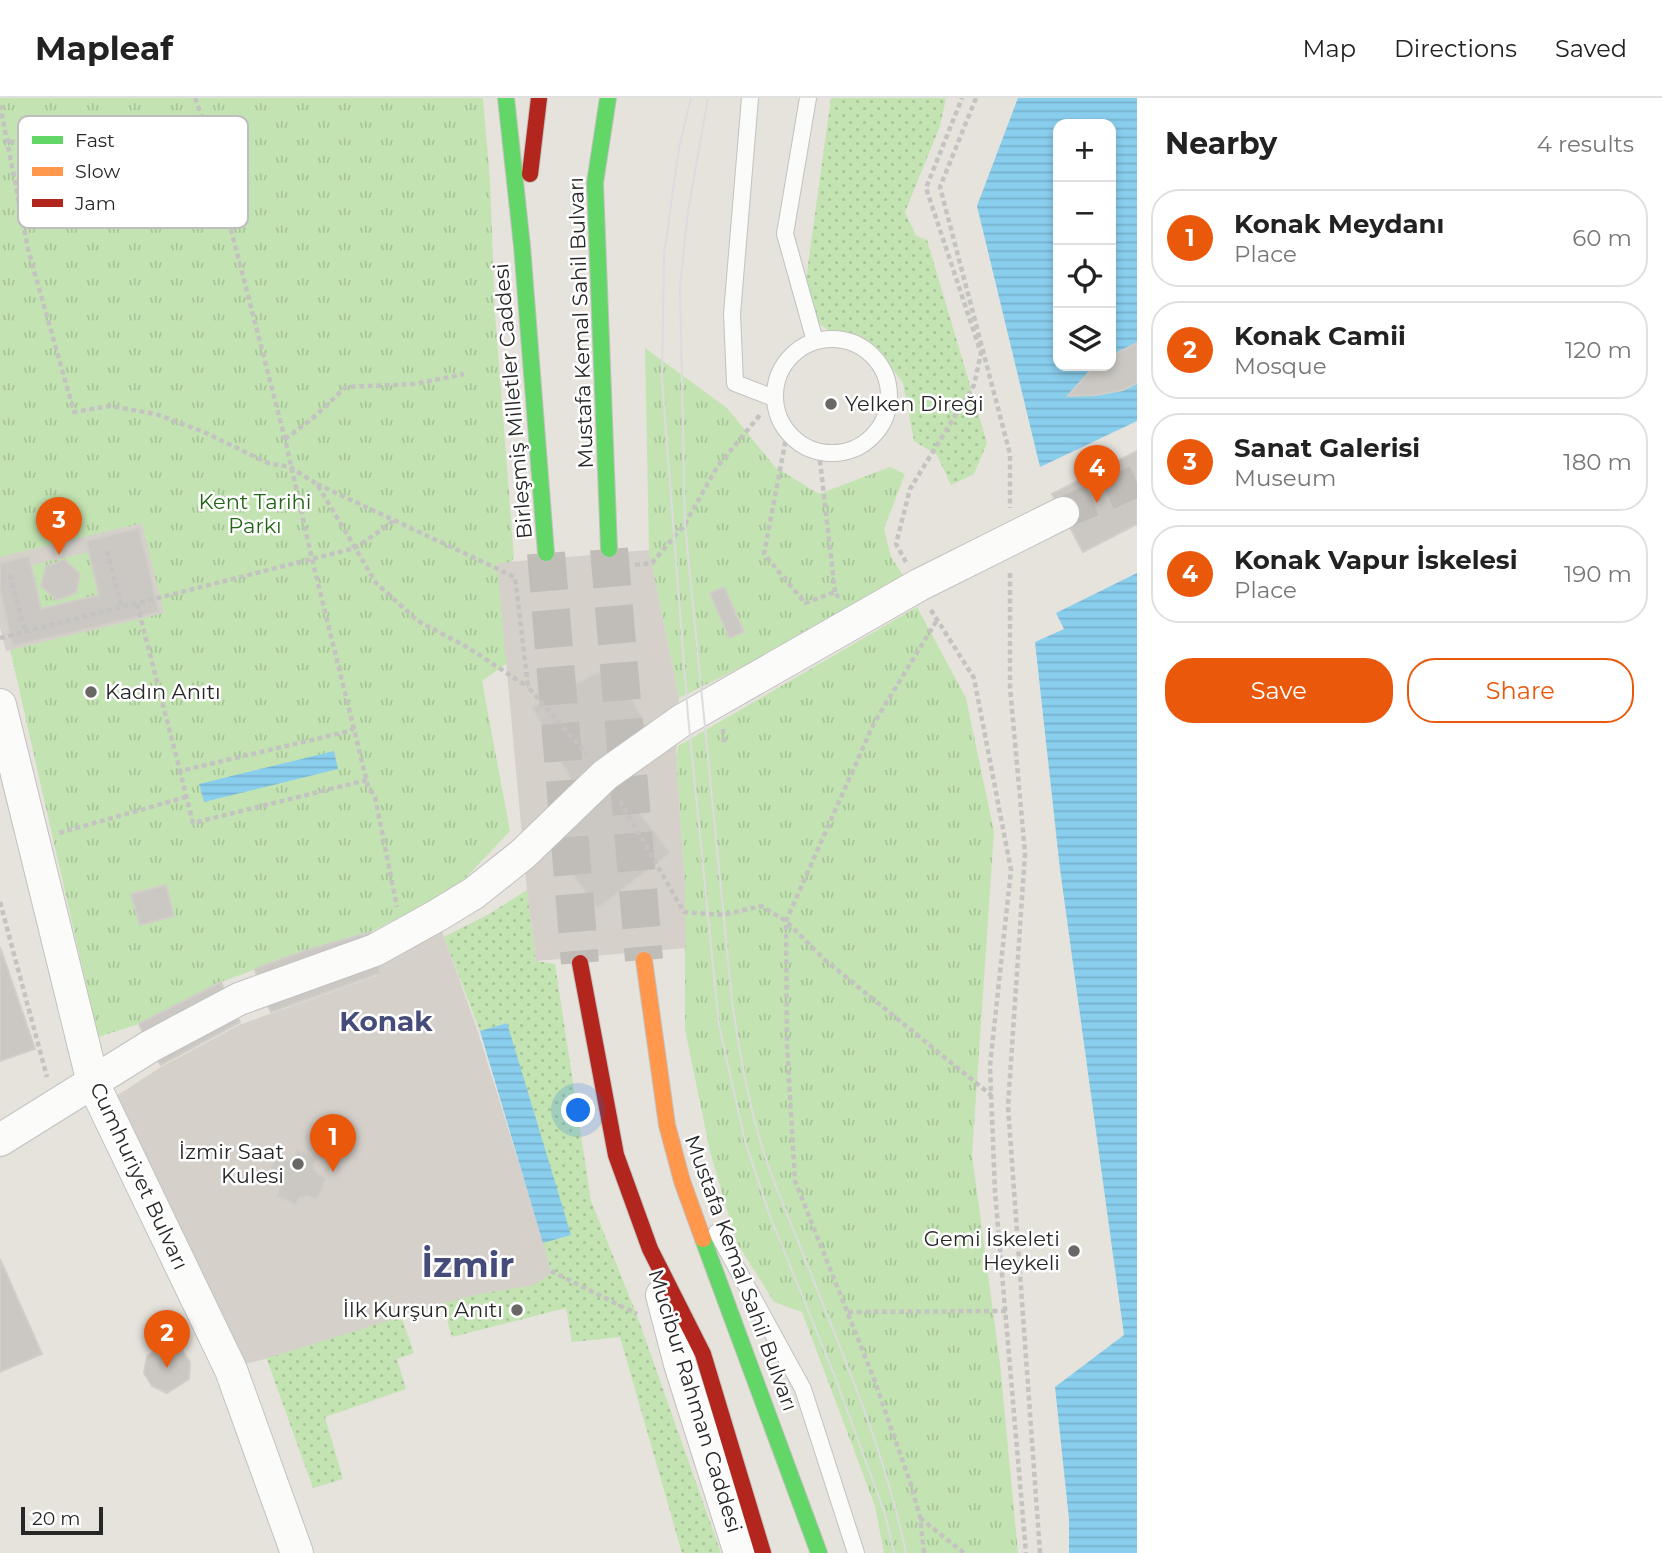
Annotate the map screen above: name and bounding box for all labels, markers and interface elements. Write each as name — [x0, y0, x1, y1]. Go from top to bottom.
text: Mapleaf — [35, 28, 173, 68]
text: Map — [1303, 34, 1356, 63]
text: Directions — [1394, 34, 1517, 63]
text: Saved — [1555, 34, 1627, 63]
legend — [18, 116, 248, 228]
map controls — [1053, 119, 1116, 371]
button: + — [1053, 119, 1116, 182]
text: Nearby — [1165, 125, 1277, 162]
text: Fast — [75, 129, 115, 152]
text: 4 results — [1537, 130, 1634, 158]
text: Slow — [75, 160, 120, 183]
street label: Mustafa Kemal Sahil Bulvarı — [563, 177, 598, 469]
button: − — [1053, 182, 1116, 245]
text: Jam — [74, 192, 116, 215]
text: Konak Meydanı — [1234, 208, 1444, 240]
text: 1 — [1185, 224, 1195, 252]
text: 60 m — [1572, 224, 1632, 252]
text: Place — [1234, 240, 1297, 268]
button: locate — [1053, 245, 1116, 308]
street label: Birleşmiş Milletler Caddesi — [488, 262, 537, 540]
button: layers — [1053, 308, 1116, 371]
text: Konak Camii — [1234, 320, 1406, 352]
text: 2 — [1183, 336, 1197, 364]
text: 120 m — [1565, 336, 1632, 364]
text: Mosque — [1234, 352, 1327, 380]
place label: Yelken Direği — [845, 391, 984, 416]
marker: Yelken Direği — [823, 396, 839, 412]
text: Sanat Galerisi — [1234, 432, 1420, 464]
pin: 4 — [1074, 445, 1120, 503]
text: 3 — [1183, 448, 1197, 476]
text: 180 m — [1563, 448, 1632, 476]
text: Museum — [1234, 464, 1336, 492]
park label: Kent Tarihi Parkı — [199, 489, 311, 538]
pin: 3 — [36, 497, 82, 555]
text: Konak Vapur İskelesi — [1234, 544, 1518, 576]
text: 4 — [1182, 560, 1198, 588]
text: 190 m — [1564, 560, 1632, 588]
text: Place — [1234, 576, 1297, 604]
button: Save — [1165, 658, 1393, 723]
button: Share — [1407, 658, 1634, 723]
place label: Kadın Anıtı — [105, 679, 221, 704]
marker: Kadın Anıtı — [83, 684, 99, 700]
district label: Konak — [339, 1004, 433, 1038]
street label: Cumhuriyet Bulvarı — [85, 1078, 194, 1273]
your location — [561, 1093, 595, 1127]
pin: 1 — [310, 1114, 356, 1172]
street label: Mustafa Kemal Sahil Bulvarı — [680, 1131, 803, 1414]
place label: İzmir Saat Kulesi — [179, 1139, 284, 1188]
marker: İzmir Saat Kulesi — [290, 1156, 306, 1172]
place label: Gemi İskeleti Heykeli — [924, 1226, 1060, 1275]
district label: İzmir — [422, 1243, 514, 1286]
marker: Gemi İskeleti Heykeli — [1066, 1243, 1082, 1259]
street label: Mucibur Rahman Caddesi — [643, 1266, 747, 1536]
place label: İlk Kurşun Anıtı — [343, 1297, 503, 1322]
marker: İlk Kurşun Anıtı — [509, 1302, 525, 1318]
pin: 2 — [144, 1310, 190, 1368]
scale bar — [21, 1504, 103, 1536]
text: 20 m — [32, 1507, 80, 1530]

